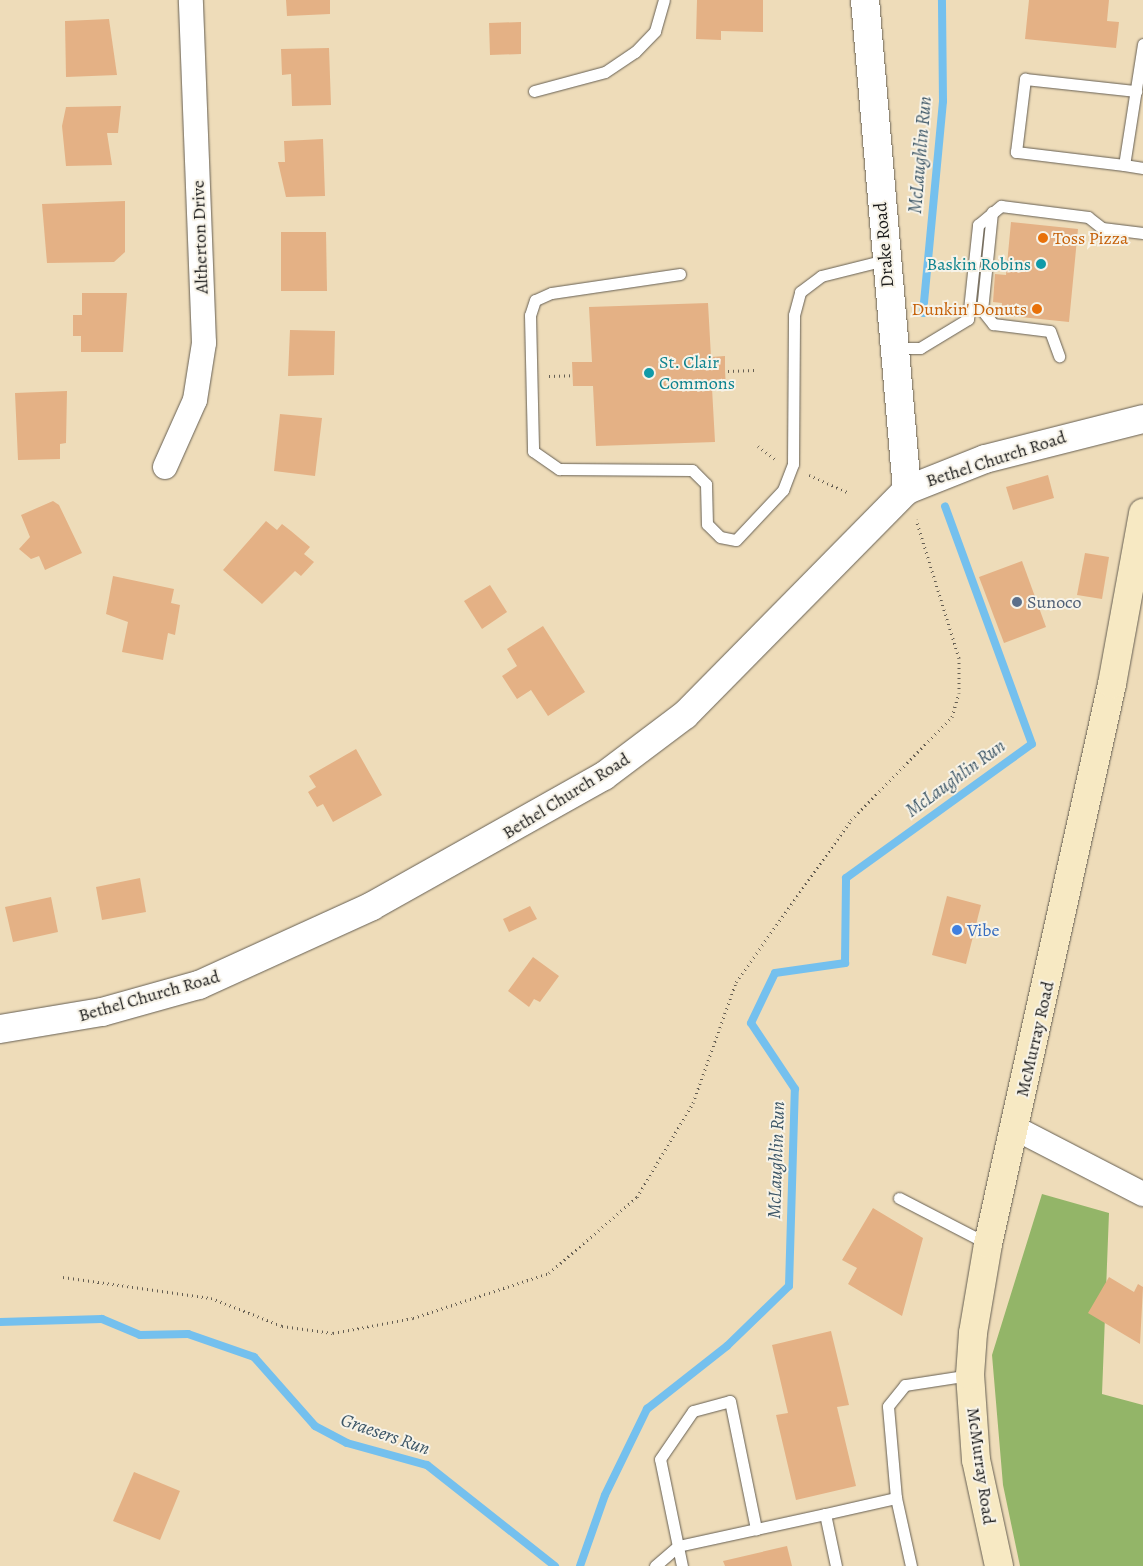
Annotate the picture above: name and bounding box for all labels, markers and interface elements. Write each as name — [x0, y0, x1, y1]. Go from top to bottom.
water label: McLaughlin Run — [905, 95, 937, 215]
street label: Altherton Drive — [187, 180, 213, 294]
street label: Drake Road — [870, 201, 898, 289]
place label: Toss Pizza — [1053, 227, 1129, 249]
marker: Toss Pizza — [1037, 232, 1049, 244]
place label: Baskin Robins — [926, 253, 1031, 275]
marker: Baskin Robins — [1035, 258, 1047, 270]
place label: Dunkin' Donuts — [911, 298, 1027, 320]
marker: Dunkin' Donuts — [1031, 303, 1043, 315]
place label: St. Clair Commons — [659, 352, 735, 394]
marker: St. Clair Commons — [643, 367, 655, 379]
street label: Bethel Church Road — [923, 426, 1069, 492]
place label: Sunoco — [1027, 591, 1081, 613]
marker: Sunoco — [1011, 596, 1023, 608]
water label: McLaughlin Run — [902, 735, 1010, 823]
street label: Bethel Church Road — [498, 748, 634, 844]
place label: Vibe — [967, 919, 1000, 941]
marker: Vibe — [951, 924, 963, 936]
street label: Bethel Church Road — [76, 966, 222, 1026]
street label: McMurray Road — [1011, 979, 1059, 1099]
water label: McLaughlin Run — [764, 1101, 790, 1219]
street label: McMurray Road — [962, 1406, 1000, 1526]
water label: Graesers Run — [338, 1409, 432, 1461]

